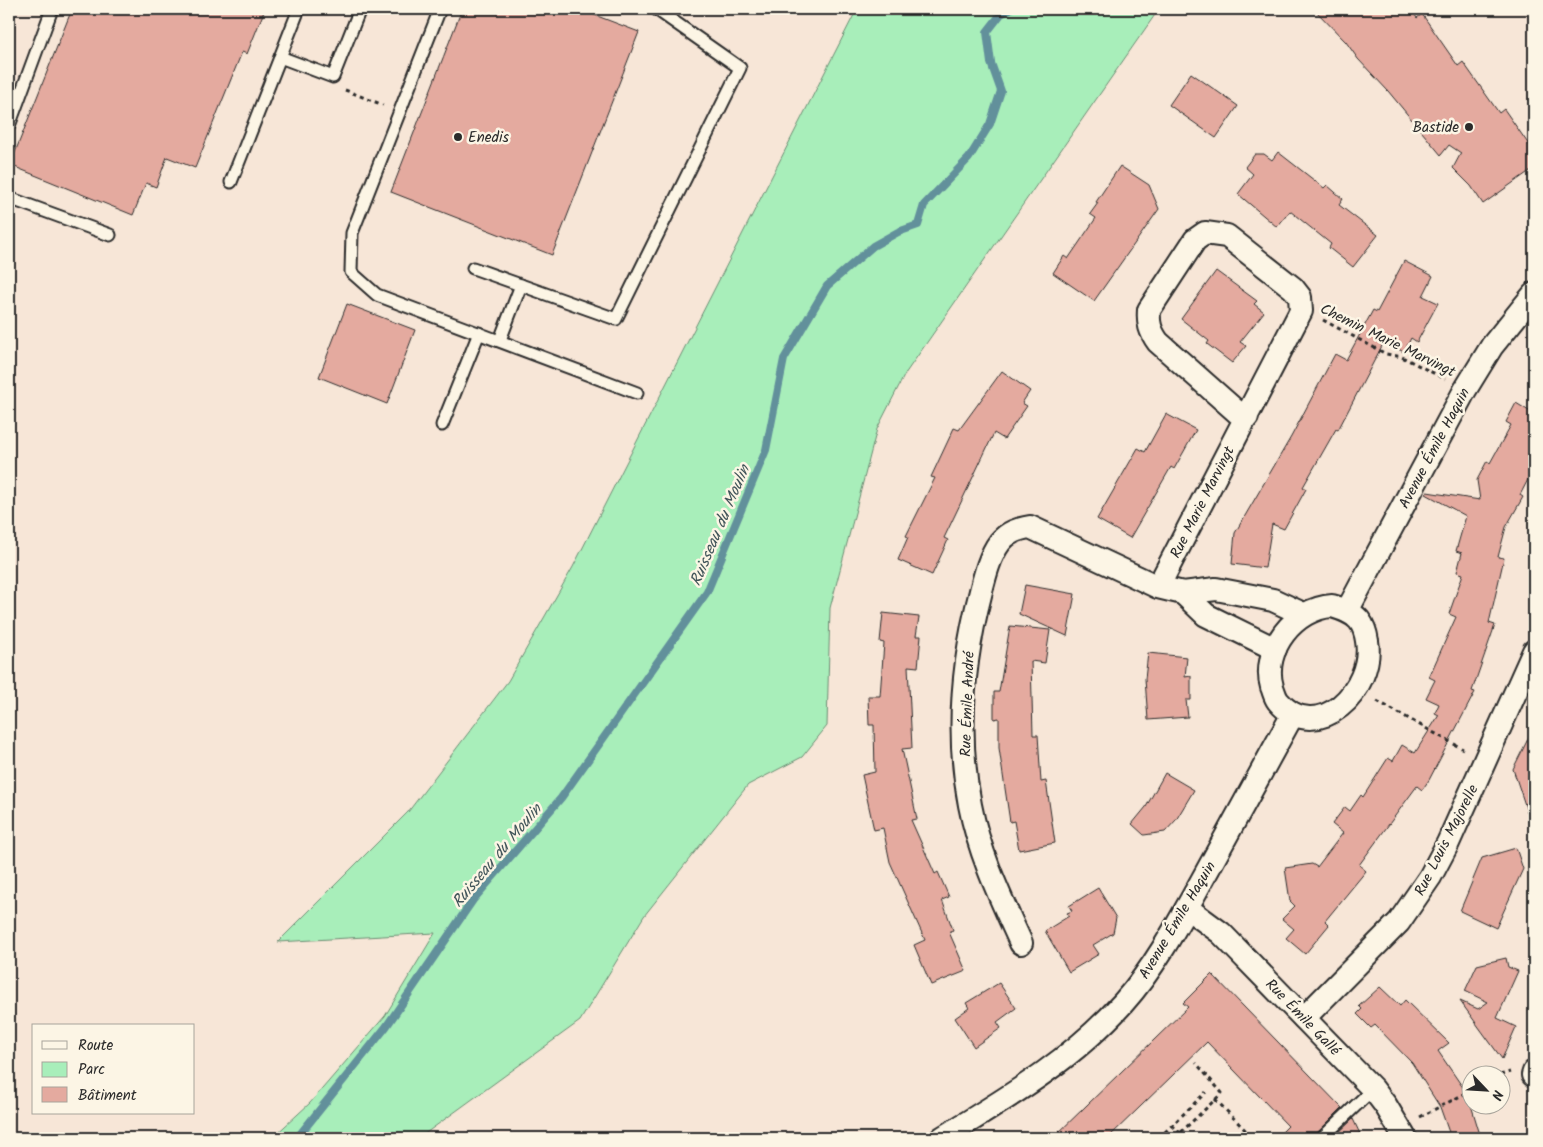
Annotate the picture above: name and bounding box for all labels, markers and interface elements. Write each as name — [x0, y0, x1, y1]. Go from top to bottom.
place label: Bastide — [1412, 116, 1459, 140]
marker: Bastide — [1463, 121, 1475, 133]
place label: Enedis — [468, 126, 510, 150]
marker: Enedis — [452, 131, 464, 143]
street label: Chemin Marie Marvingt — [1316, 298, 1460, 384]
street label: Avenue Émile Haquin — [1393, 384, 1477, 513]
street label: Rue Marie Marvingt — [1164, 442, 1242, 563]
water label: Ruisseau du Moulin — [684, 460, 758, 590]
street label: Rue Émile André — [954, 649, 982, 757]
street label: Rue Louis Majorelle — [1408, 780, 1485, 900]
water label: Ruisseau du Moulin — [446, 797, 549, 913]
street label: Avenue Émile Haquin — [1133, 857, 1223, 984]
street label: Rue Émile Gallé — [1259, 974, 1346, 1063]
legend — [32, 1024, 195, 1114]
text: Route — [78, 1034, 114, 1058]
text: Parc — [78, 1058, 105, 1082]
north arrow — [1460, 1064, 1510, 1114]
text: Bâtiment — [78, 1084, 137, 1108]
text: N — [1485, 1086, 1509, 1104]

